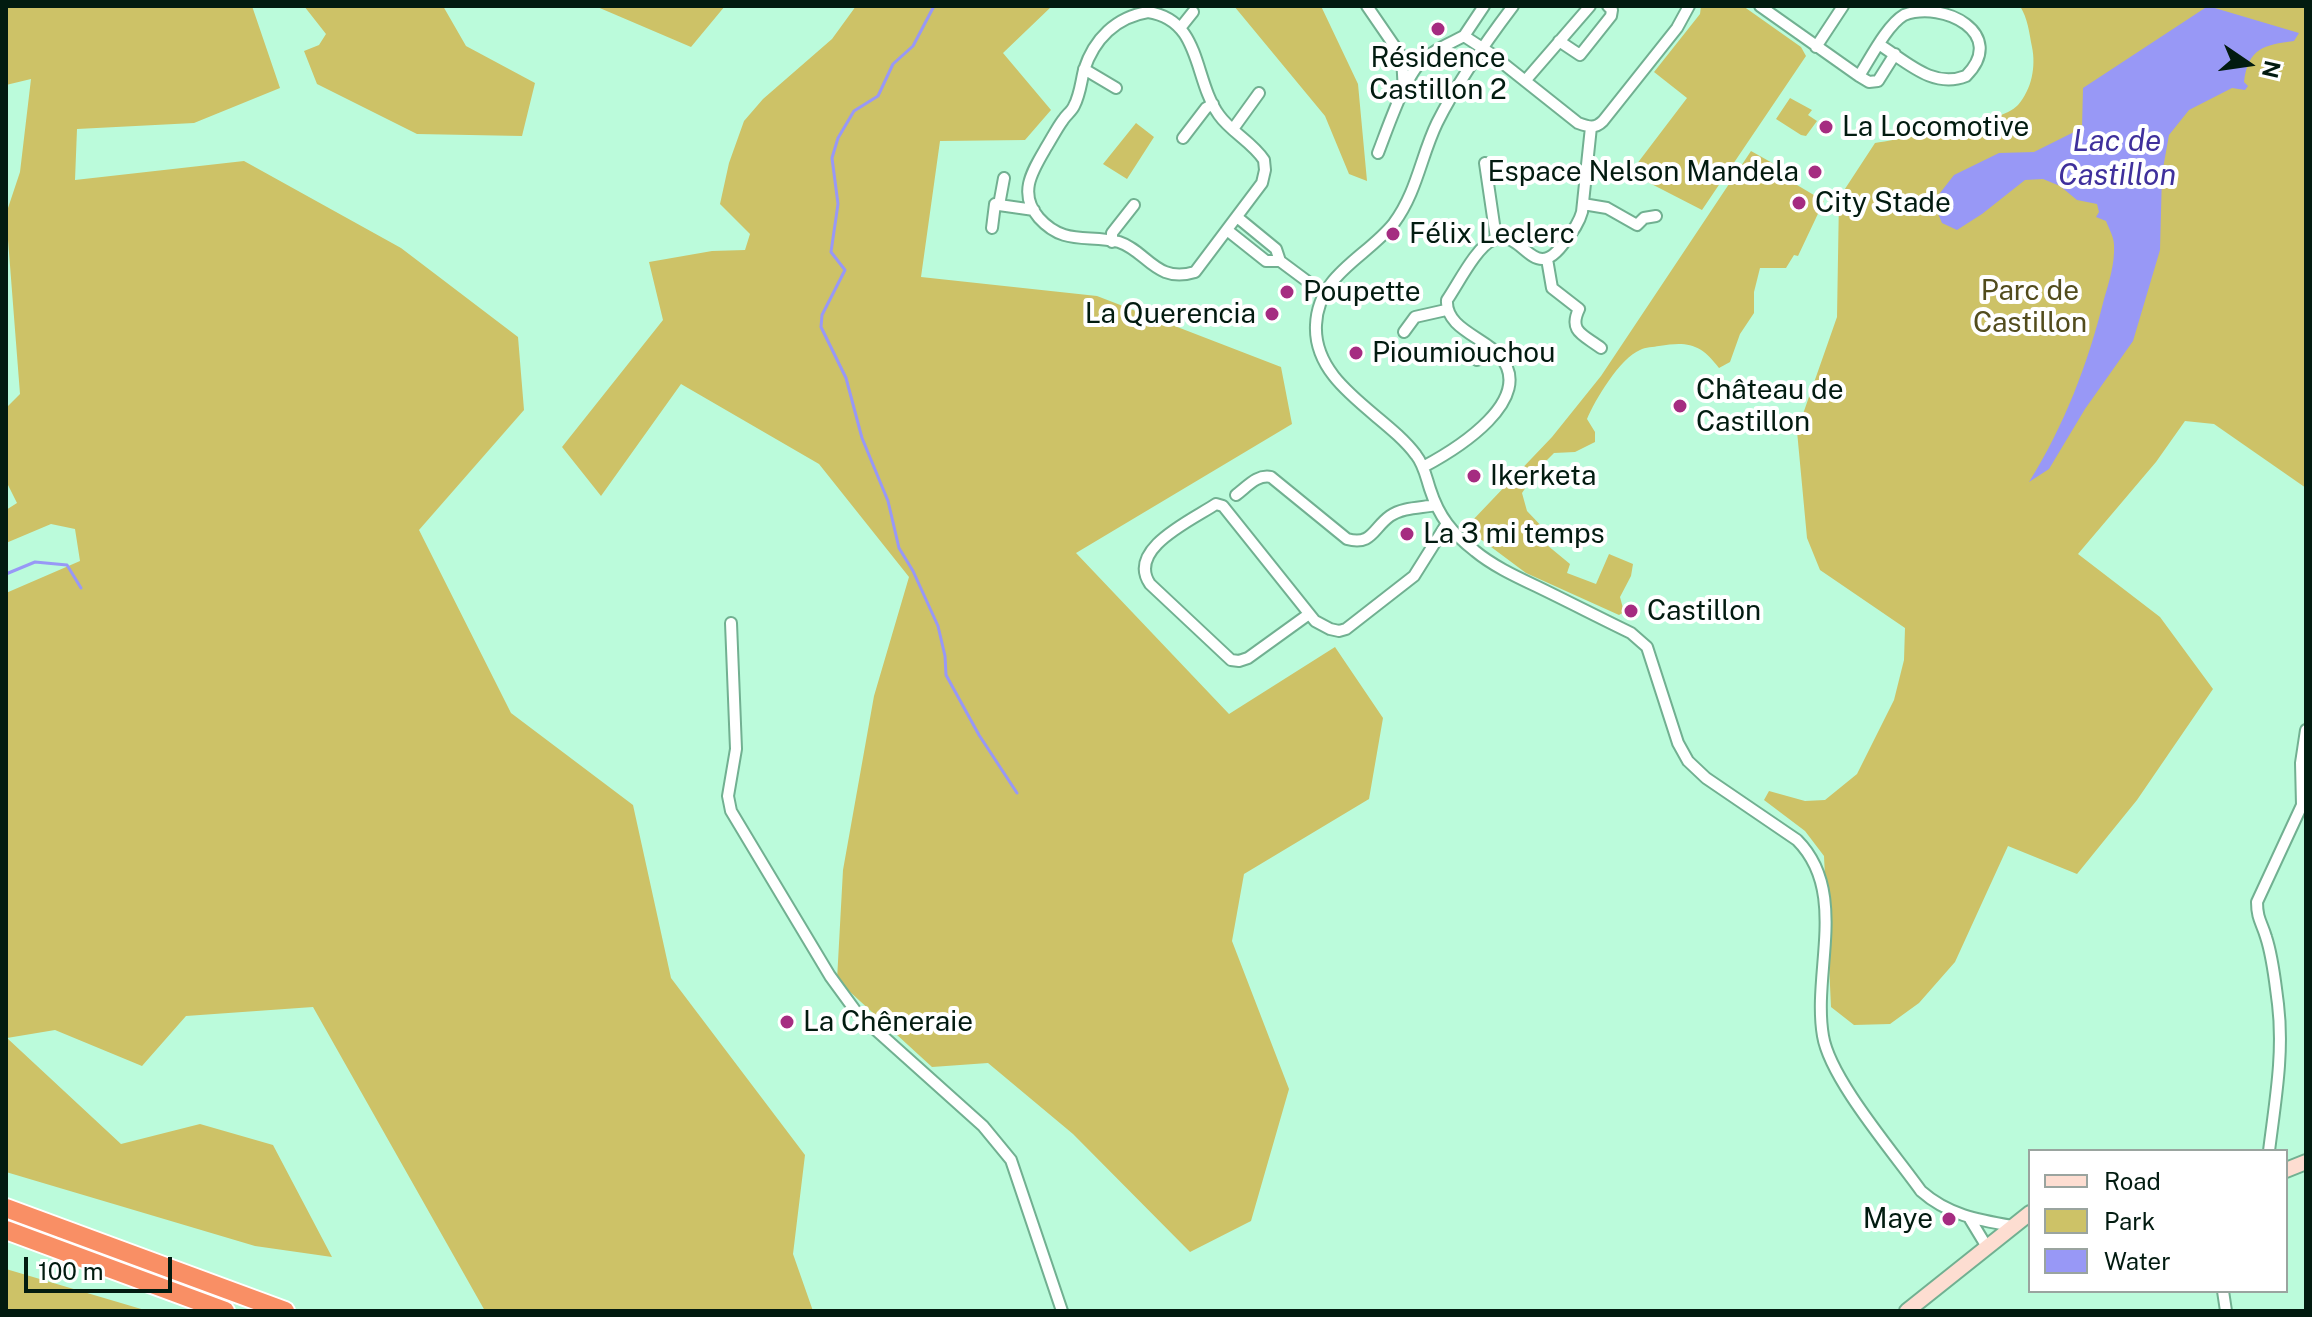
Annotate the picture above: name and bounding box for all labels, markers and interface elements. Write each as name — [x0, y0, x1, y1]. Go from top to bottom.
marker: Résidence Castillon 2 — [1429, 20, 1447, 38]
north arrow — [2208, 24, 2288, 104]
place label: Résidence Castillon 2 — [1369, 41, 1507, 107]
text: N — [2257, 58, 2286, 81]
place label: La Locomotive — [1842, 110, 2029, 144]
marker: La Locomotive — [1817, 118, 1835, 136]
water label: Lac de Castillon — [2058, 124, 2176, 194]
place label: Espace Nelson Mandela — [1487, 155, 1799, 189]
marker: Espace Nelson Mandela — [1806, 163, 1824, 181]
place label: City Stade — [1815, 186, 1951, 220]
marker: City Stade — [1790, 194, 1808, 212]
place label: Félix Leclerc — [1409, 217, 1575, 251]
marker: Félix Leclerc — [1384, 225, 1402, 243]
park label: Parc de Castillon — [1973, 274, 2087, 340]
place label: Poupette — [1303, 275, 1421, 309]
marker: Poupette — [1278, 283, 1296, 301]
place label: La Querencia — [1085, 297, 1256, 331]
marker: La Querencia — [1263, 305, 1281, 323]
place label: Pioumiouchou — [1372, 336, 1555, 370]
marker: Pioumiouchou — [1347, 344, 1365, 362]
place label: Château de Castillon — [1696, 373, 1844, 439]
marker: Château de Castillon — [1671, 397, 1689, 415]
place label: Ikerketa — [1490, 459, 1596, 493]
marker: Ikerketa — [1465, 467, 1483, 485]
place label: La 3 mi temps — [1423, 517, 1605, 551]
marker: La 3 mi temps — [1398, 525, 1416, 543]
place label: Castillon — [1647, 594, 1761, 628]
marker: Castillon — [1622, 602, 1640, 620]
place label: La Chêneraie — [803, 1005, 973, 1039]
marker: La Chêneraie — [778, 1013, 796, 1031]
legend — [2028, 1149, 2288, 1293]
text: Road — [2104, 1167, 2161, 1195]
place label: Maye — [1863, 1202, 1933, 1236]
text: Park — [2104, 1207, 2155, 1235]
marker: Maye — [1940, 1210, 1958, 1228]
scale bar — [28, 1241, 176, 1291]
text: Water — [2104, 1247, 2171, 1275]
text: 100 m — [38, 1257, 104, 1285]

